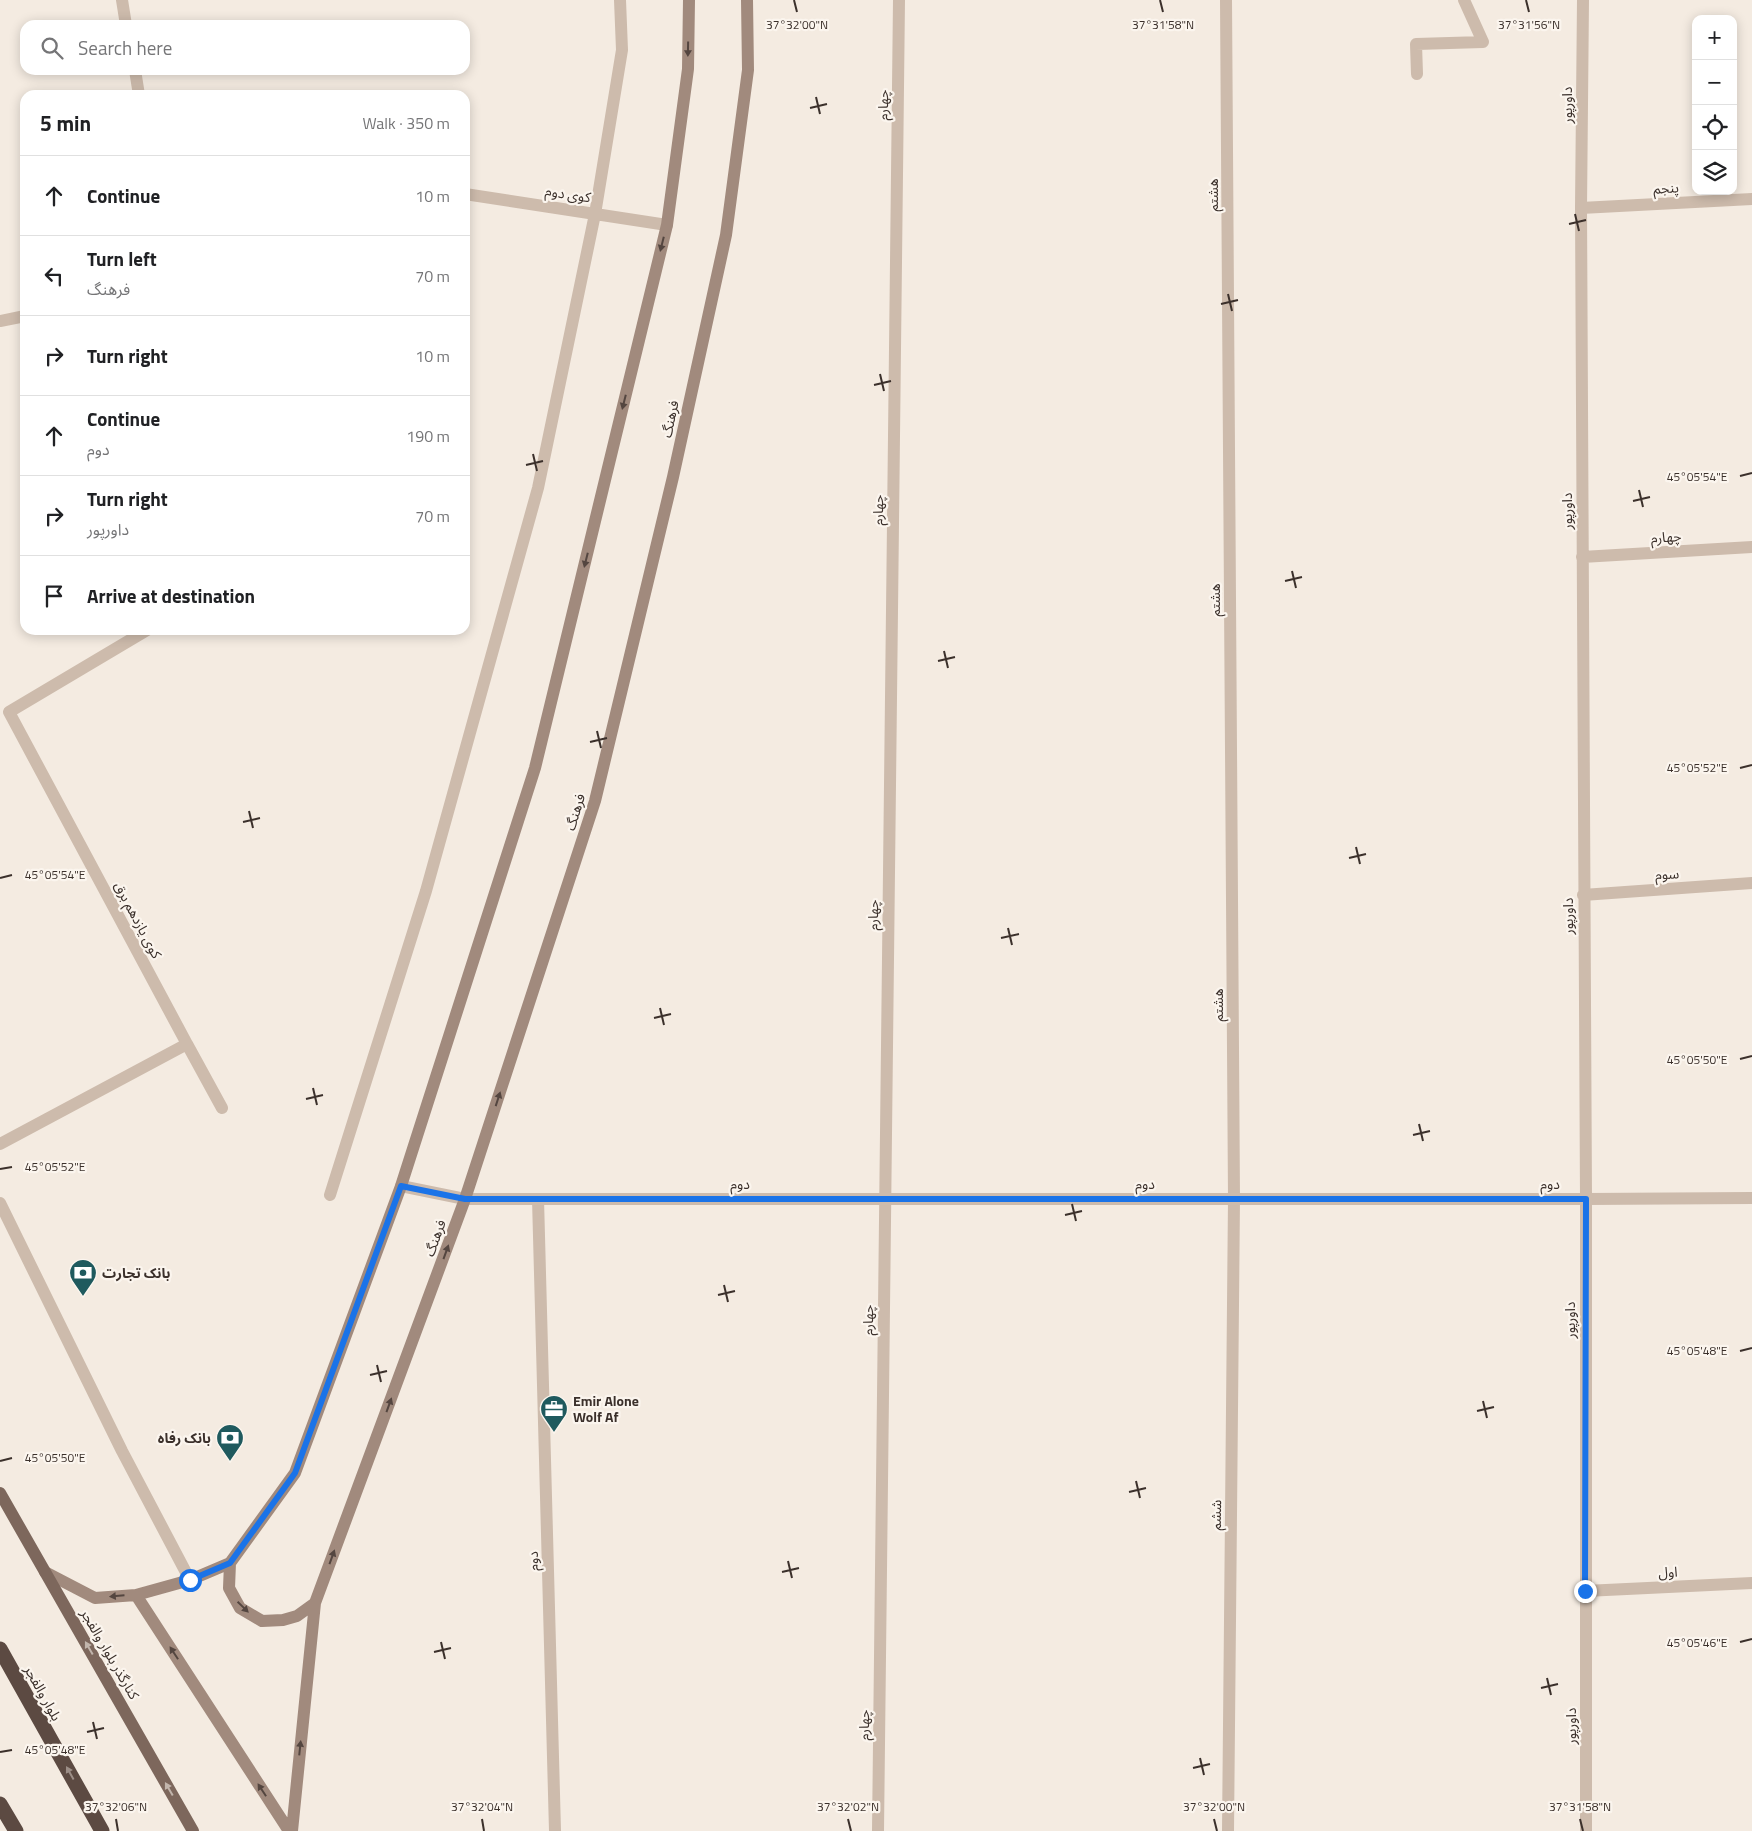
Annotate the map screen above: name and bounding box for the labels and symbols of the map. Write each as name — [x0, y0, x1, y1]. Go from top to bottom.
text: 37°32'00"N — [766, 15, 828, 34]
text: 37°31'58"N — [1132, 15, 1194, 34]
text: 37°31'56"N — [1498, 15, 1560, 34]
one-way arrow — [684, 41, 692, 57]
street label: داورپور — [1556, 86, 1577, 124]
street label: چهارم — [872, 89, 894, 121]
street label: پنجم — [1653, 176, 1679, 200]
street label: هشتم — [1202, 178, 1224, 212]
street label: کوی دوم — [544, 180, 593, 208]
one-way arrow — [658, 237, 666, 252]
one-way arrow — [620, 395, 628, 410]
street label: فرهنگ — [655, 398, 684, 440]
text: 45°05'54"E — [1667, 467, 1728, 486]
street label: داورپور — [1556, 492, 1577, 530]
street label: چهارم — [867, 494, 889, 526]
street label: چهارم — [1650, 525, 1682, 549]
one-way arrow — [582, 553, 590, 568]
street label: هشتم — [1204, 583, 1226, 617]
text: 45°05'52"E — [1667, 758, 1728, 777]
street label: فرهنگ — [559, 791, 590, 833]
street label: سوم — [1654, 862, 1680, 886]
text: 45°05'54"E — [25, 865, 86, 884]
street label: کوی یازدهم برق — [108, 878, 168, 963]
street label: داورپور — [1557, 897, 1578, 935]
street label: چهارم — [862, 899, 884, 931]
street label: هشتم — [1207, 988, 1229, 1022]
text: 45°05'50"E — [1667, 1050, 1728, 1069]
one-way arrow — [495, 1091, 502, 1106]
text: 45°05'52"E — [25, 1157, 86, 1176]
street label: دوم — [730, 1173, 750, 1195]
street label: دوم — [1135, 1173, 1155, 1195]
street label: دوم — [1540, 1173, 1560, 1195]
street label: فرهنگ — [418, 1217, 451, 1259]
one-way arrow — [443, 1245, 450, 1260]
bank icon: بانک تجارت — [68, 1258, 98, 1297]
place label: بانک تجارت — [102, 1262, 170, 1283]
street label: داورپور — [1559, 1301, 1580, 1339]
street label: چهارم — [857, 1304, 879, 1336]
text: 45°05'48"E — [1667, 1341, 1728, 1360]
place label: Emir Alone Wolf Af — [573, 1390, 639, 1427]
office icon: Emir Alone Wolf Af — [539, 1394, 569, 1433]
one-way arrow — [385, 1397, 393, 1412]
bank icon: بانک رفاه — [215, 1423, 245, 1462]
place label: بانک رفاه — [158, 1427, 211, 1448]
text: 45°05'50"E — [25, 1448, 86, 1467]
street label: ششم — [1205, 1499, 1227, 1531]
one-way arrow — [328, 1549, 336, 1564]
street label: دوم — [522, 1550, 544, 1571]
street label: اول — [1658, 1561, 1678, 1582]
route start — [179, 1569, 202, 1592]
route end — [1574, 1580, 1597, 1603]
one-way arrow — [108, 1593, 124, 1601]
one-way arrow — [237, 1601, 249, 1613]
street label: کنارگذر بلوار والفجر — [75, 1604, 145, 1703]
text: 45°05'46"E — [1667, 1633, 1728, 1652]
one-way arrow — [84, 1641, 93, 1654]
one-way arrow — [169, 1647, 179, 1660]
street label: بلوار والفجر — [19, 1660, 67, 1725]
street label: داورپور — [1560, 1707, 1581, 1745]
street label: چهارم — [853, 1709, 875, 1741]
one-way arrow — [297, 1739, 305, 1755]
text: 45°05'48"E — [25, 1740, 86, 1759]
one-way arrow — [65, 1767, 74, 1780]
one-way arrow — [165, 1782, 174, 1795]
one-way arrow — [257, 1783, 267, 1797]
text: 37°32'06"N — [85, 1797, 147, 1816]
text: 37°32'04"N — [451, 1797, 513, 1816]
text: 37°32'02"N — [817, 1797, 879, 1816]
text: 37°32'00"N — [1183, 1797, 1245, 1816]
text: 37°31'58"N — [1549, 1797, 1611, 1816]

